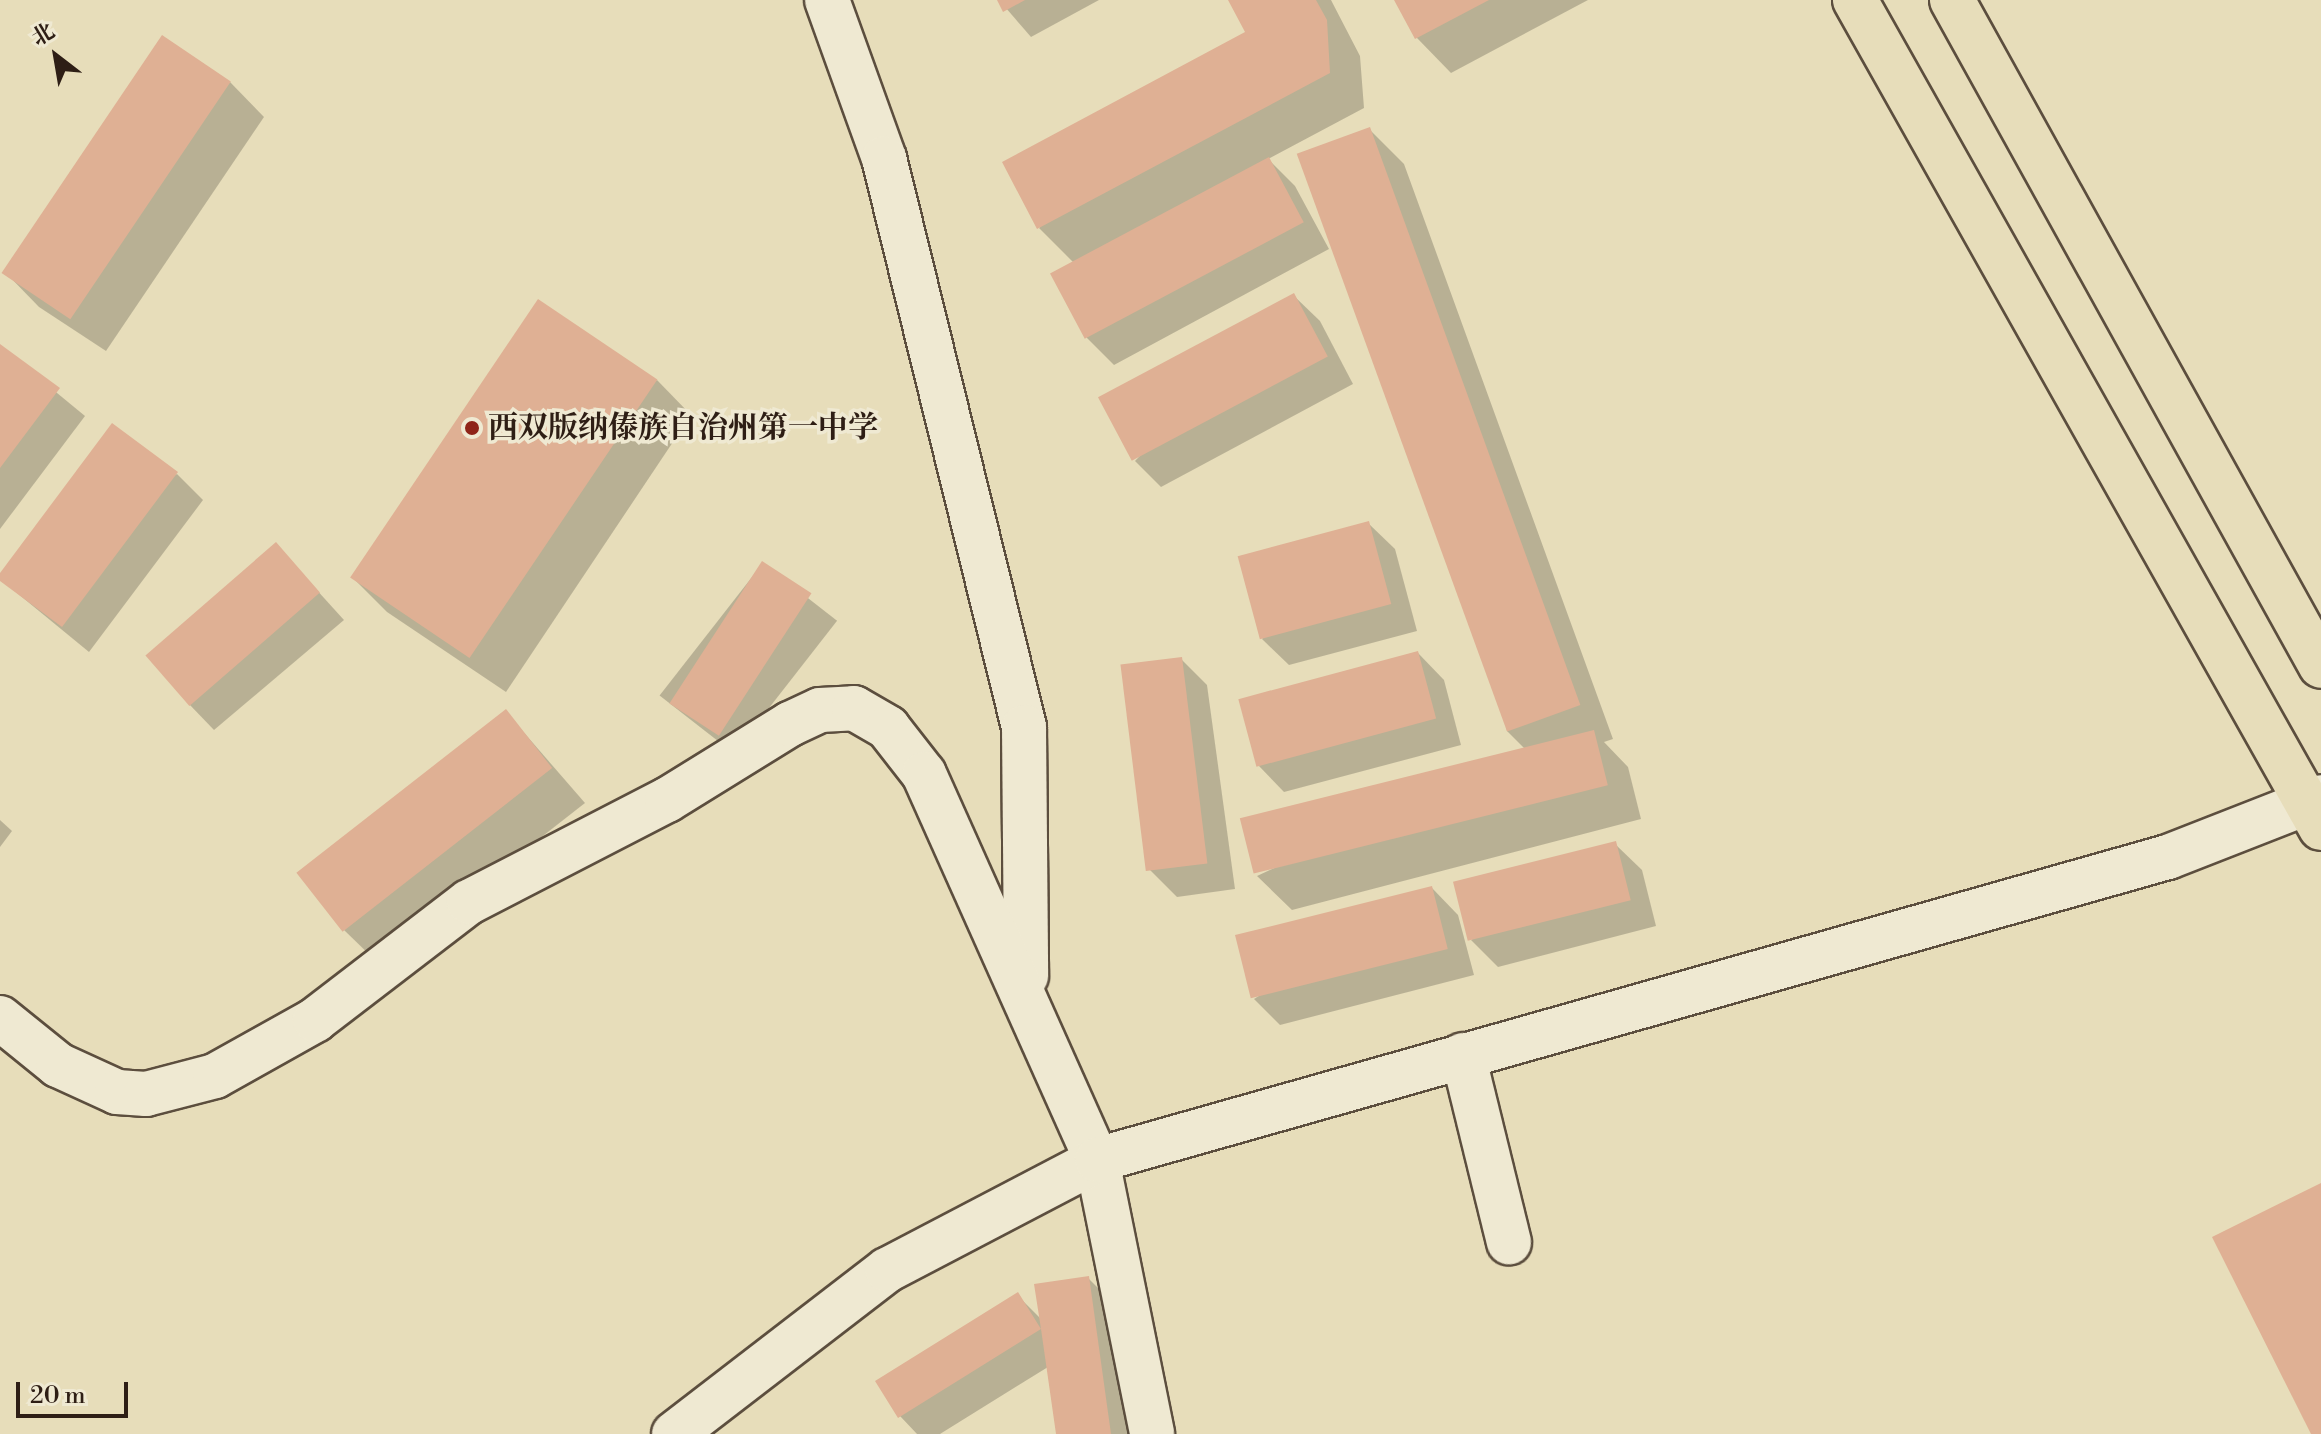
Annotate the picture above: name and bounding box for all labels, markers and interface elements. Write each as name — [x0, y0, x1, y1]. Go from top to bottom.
north arrow — [16, 16, 96, 96]
text: 北 — [27, 18, 60, 52]
place label: 西双版纳傣族自治州第一中学 — [488, 410, 878, 446]
marker: 西双版纳傣族自治州第一中学 — [463, 419, 481, 437]
scale bar — [20, 1366, 132, 1416]
text: 20 m — [30, 1381, 86, 1411]

